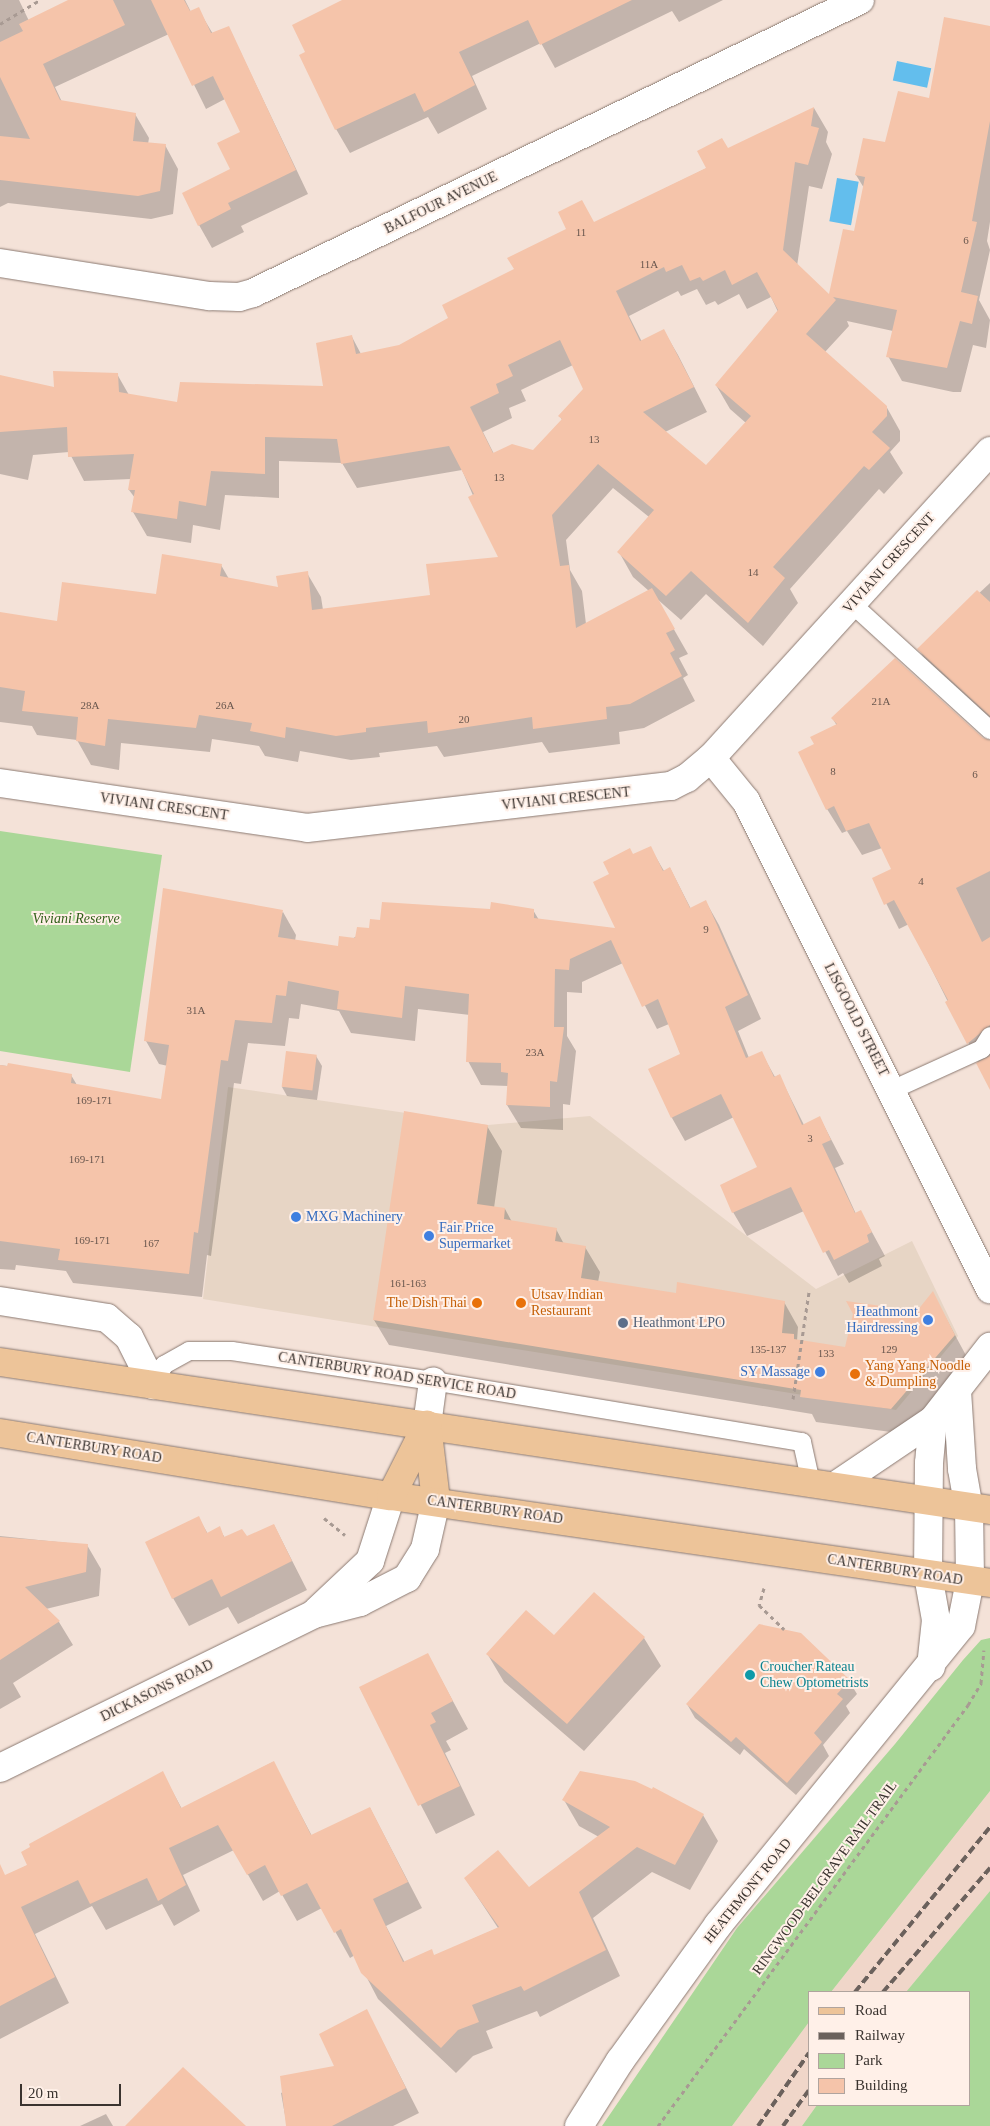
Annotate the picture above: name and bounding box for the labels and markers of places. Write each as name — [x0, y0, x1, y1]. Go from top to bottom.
place label: MXG Machinery — [306, 1209, 403, 1225]
marker: MXG Machinery — [290, 1211, 302, 1223]
place label: Fair Price Supermarket — [439, 1220, 511, 1252]
marker: Fair Price Supermarket — [423, 1230, 435, 1242]
place label: Utsav Indian Restaurant — [531, 1287, 603, 1320]
place label: The Dish Thai — [386, 1295, 467, 1311]
marker: The Dish Thai — [471, 1297, 483, 1309]
marker: Utsav Indian Restaurant — [515, 1297, 527, 1309]
place label: Heathmont Hairdressing — [846, 1304, 918, 1336]
marker: Heathmont Hairdressing — [922, 1314, 934, 1326]
place label: Heathmont LPO — [633, 1315, 725, 1331]
marker: Heathmont LPO — [617, 1317, 629, 1329]
place label: Yang Yang Noodle & Dumpling — [865, 1358, 971, 1390]
place label: SY Massage — [740, 1364, 810, 1380]
marker: SY Massage — [814, 1366, 826, 1378]
marker: Yang Yang Noodle & Dumpling — [849, 1368, 861, 1380]
place label: Croucher Rateau Chew Optometrists — [760, 1659, 868, 1691]
marker: Croucher Rateau Chew Optometrists — [744, 1669, 756, 1681]

